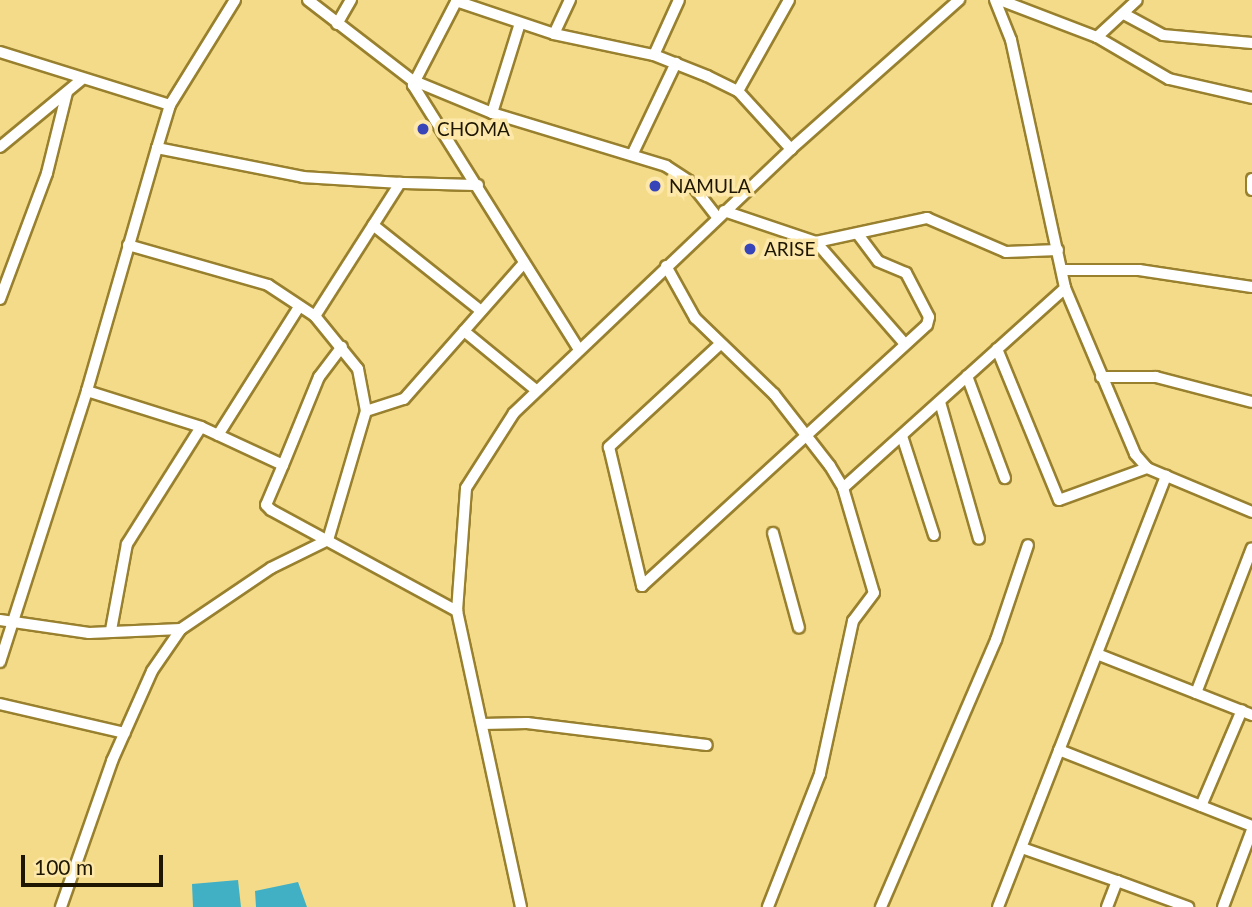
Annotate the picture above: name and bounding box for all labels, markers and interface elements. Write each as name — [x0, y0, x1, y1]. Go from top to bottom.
place label: CHOMA — [437, 118, 510, 140]
marker: CHOMA — [415, 121, 431, 137]
place label: NAMULA — [669, 175, 751, 197]
marker: NAMULA — [647, 178, 663, 194]
place label: ARISE — [764, 238, 815, 260]
marker: ARISE — [742, 241, 758, 257]
scale bar — [24, 841, 166, 885]
text: 100 m — [34, 854, 93, 879]

